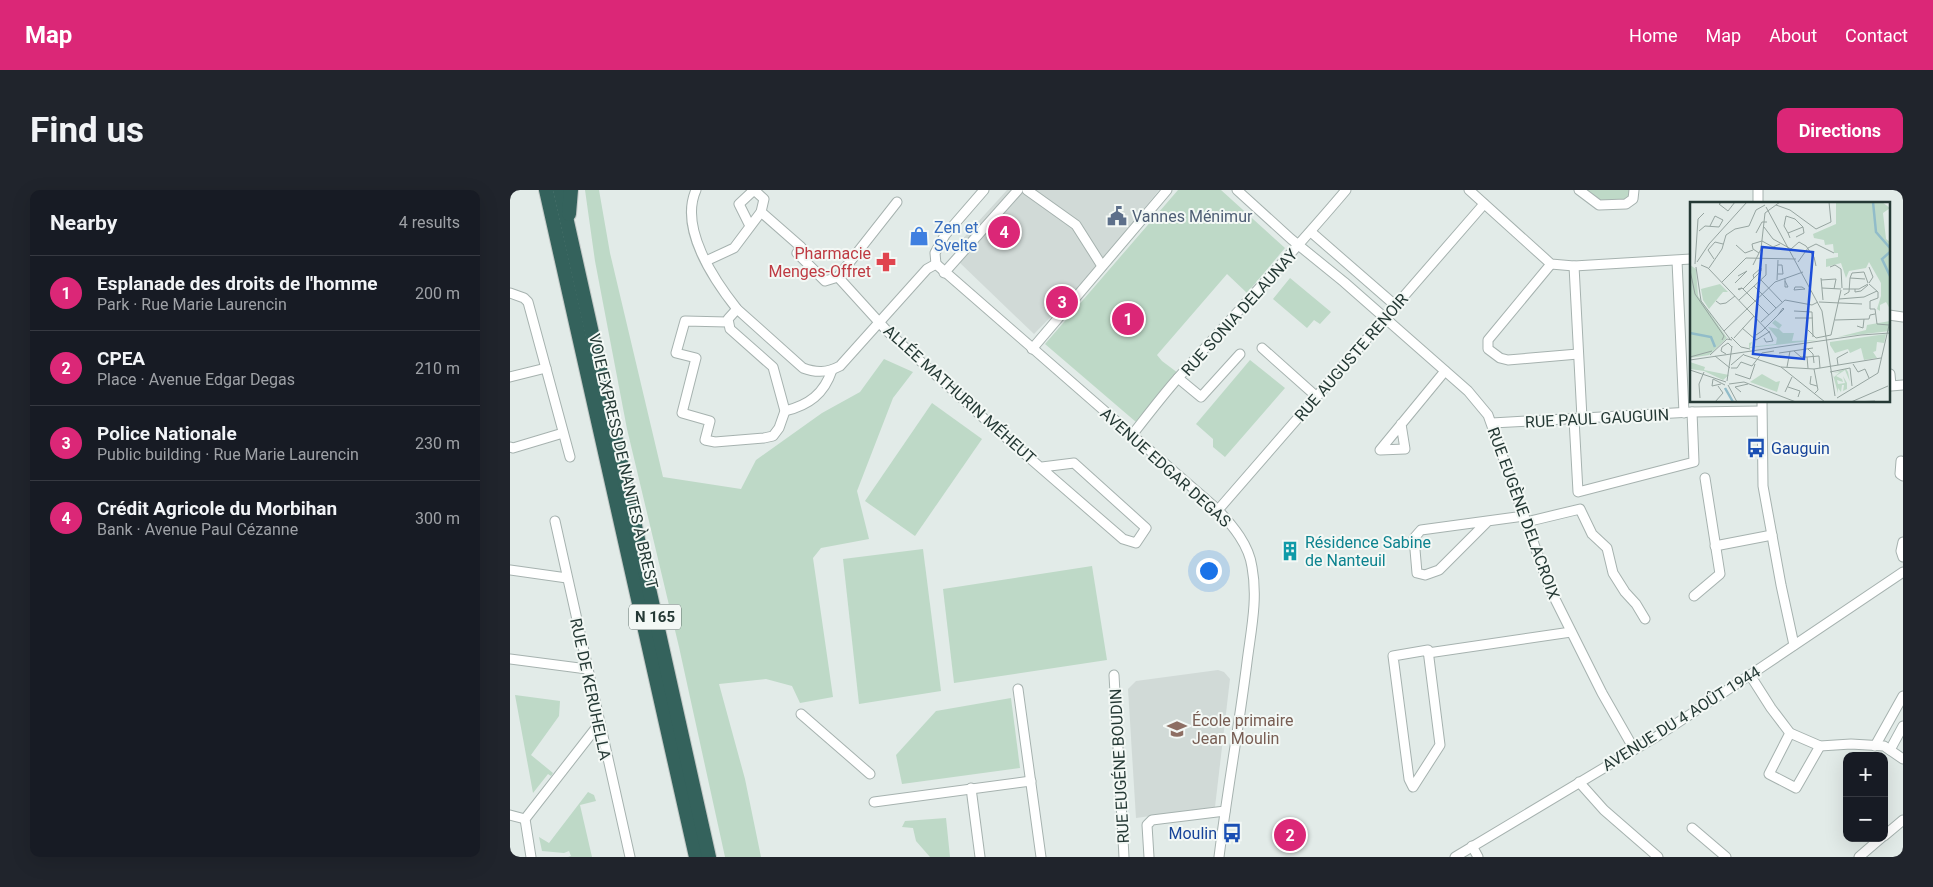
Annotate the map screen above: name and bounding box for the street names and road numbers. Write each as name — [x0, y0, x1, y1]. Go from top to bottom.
street label: RUE SONIA DELAUNAY — [1177, 245, 1302, 380]
street label: RUE AUGUSTE RENOIR — [1291, 290, 1412, 425]
street label: ALLÉE MATHURIN MÉHEUT — [880, 321, 1040, 468]
street label: VOIE EXPRESS DE NANTES À BREST — [585, 332, 662, 591]
street label: AVENUE EDGAR DEGAS — [1096, 404, 1235, 531]
street label: RUE PAUL GAUGUIN — [1525, 405, 1670, 432]
street label: RUE EUGÈNE DELACROIX — [1484, 425, 1564, 602]
road number: N 165 — [629, 604, 681, 630]
street label: RUE DE KERUHELLA — [566, 616, 615, 762]
street label: AVENUE DU 4 AOÛT 1944 — [1599, 662, 1764, 775]
street label: RUE EUGÉNE BOUDIN — [1106, 688, 1133, 844]

